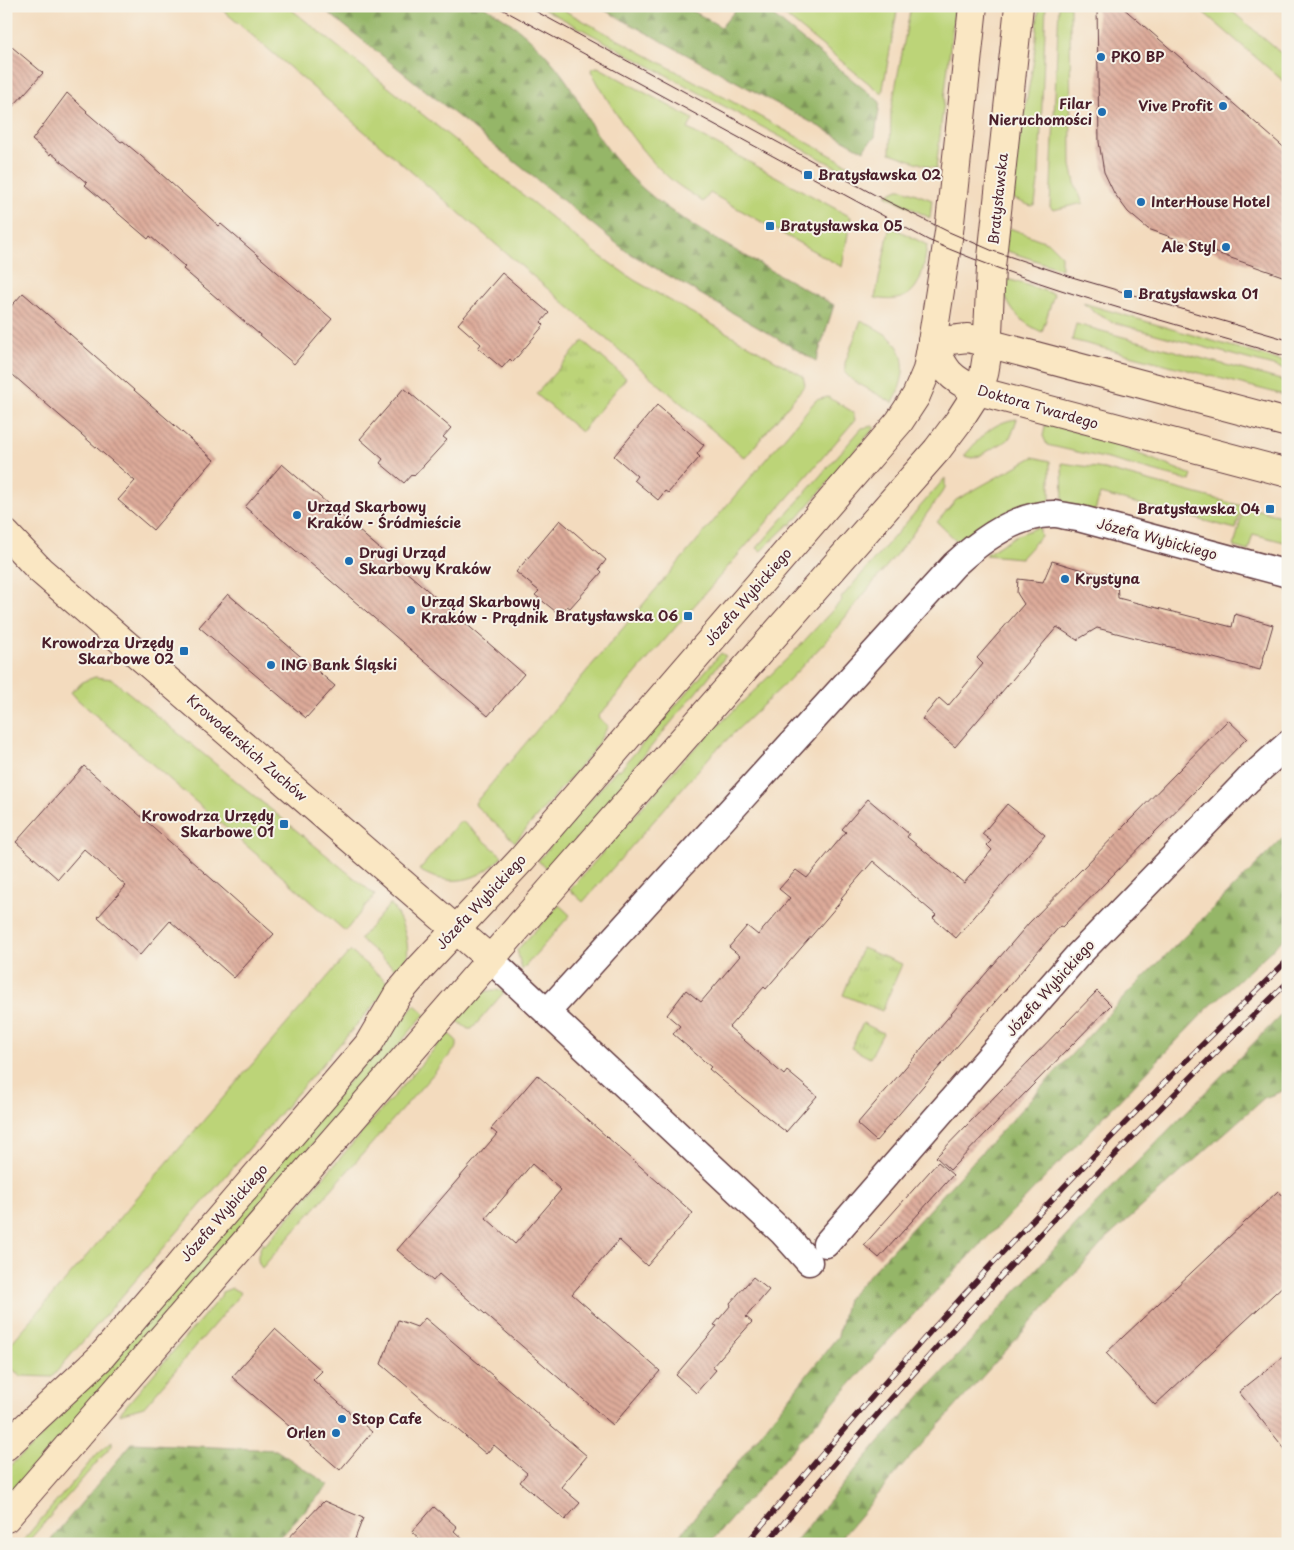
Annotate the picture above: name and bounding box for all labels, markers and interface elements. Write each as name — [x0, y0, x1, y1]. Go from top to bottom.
place label: PKO BP — [1111, 46, 1164, 67]
marker: PKO BP — [1095, 51, 1107, 63]
place label: Filar Nieruchomości — [989, 93, 1093, 130]
place label: Vive Profit — [1138, 95, 1213, 116]
marker: Vive Profit — [1217, 100, 1229, 112]
marker: Filar Nieruchomości — [1096, 106, 1108, 118]
street label: Bratysławska — [982, 152, 1013, 246]
place label: Bratysławska 02 — [818, 164, 941, 185]
marker: Bratysławska 02 — [802, 169, 814, 181]
place label: InterHouse Hotel — [1151, 191, 1270, 212]
marker: InterHouse Hotel — [1135, 196, 1147, 208]
place label: Bratysławska 05 — [780, 215, 903, 236]
marker: Bratysławska 05 — [764, 220, 776, 232]
place label: Ale Styl — [1160, 236, 1216, 257]
marker: Ale Styl — [1220, 241, 1232, 253]
place label: Bratysławska 01 — [1138, 283, 1259, 304]
marker: Bratysławska 01 — [1122, 288, 1134, 300]
street label: Doktora Twardego — [975, 379, 1101, 434]
place label: Urząd Skarbowy Kraków - Śródmieście — [307, 496, 462, 533]
place label: Bratysławska 04 — [1137, 498, 1261, 519]
marker: Bratysławska 04 — [1264, 503, 1276, 515]
marker: Urząd Skarbowy Kraków - Śródmieście — [291, 509, 303, 521]
street label: Józefa Wybickiego — [1095, 512, 1220, 565]
place label: Drugi Urząd Skarbowy Kraków — [359, 542, 492, 579]
street label: Józefa Wybickiego — [699, 543, 796, 650]
marker: Drugi Urząd Skarbowy Kraków — [343, 555, 355, 567]
place label: Krystyna — [1075, 568, 1140, 589]
marker: Krystyna — [1059, 573, 1071, 585]
place label: Urząd Skarbowy Kraków - Prądnik — [421, 591, 549, 628]
marker: Urząd Skarbowy Kraków - Prądnik — [405, 604, 417, 616]
place label: Bratysławska 06 — [555, 605, 678, 626]
marker: Bratysławska 06 — [682, 610, 694, 622]
place label: Krowodrza Urzędy Skarbowe 02 — [42, 632, 174, 669]
marker: Krowodrza Urzędy Skarbowe 02 — [178, 645, 190, 657]
place label: ING Bank Śląski — [281, 654, 397, 675]
marker: ING Bank Śląski — [265, 659, 277, 671]
street label: Krowoderskich Zuchów — [182, 689, 313, 806]
place label: Krowodrza Urzędy Skarbowe 01 — [142, 805, 274, 842]
marker: Krowodrza Urzędy Skarbowe 01 — [278, 818, 290, 830]
street label: Józefa Wybickiego — [431, 849, 531, 954]
street label: Józefa Wybickiego — [1000, 935, 1099, 1041]
street label: Józefa Wybickiego — [175, 1159, 272, 1266]
place label: Stop Cafe — [352, 1408, 422, 1429]
marker: Stop Cafe — [336, 1413, 348, 1425]
place label: Orlen — [287, 1422, 326, 1443]
marker: Orlen — [330, 1427, 342, 1439]

